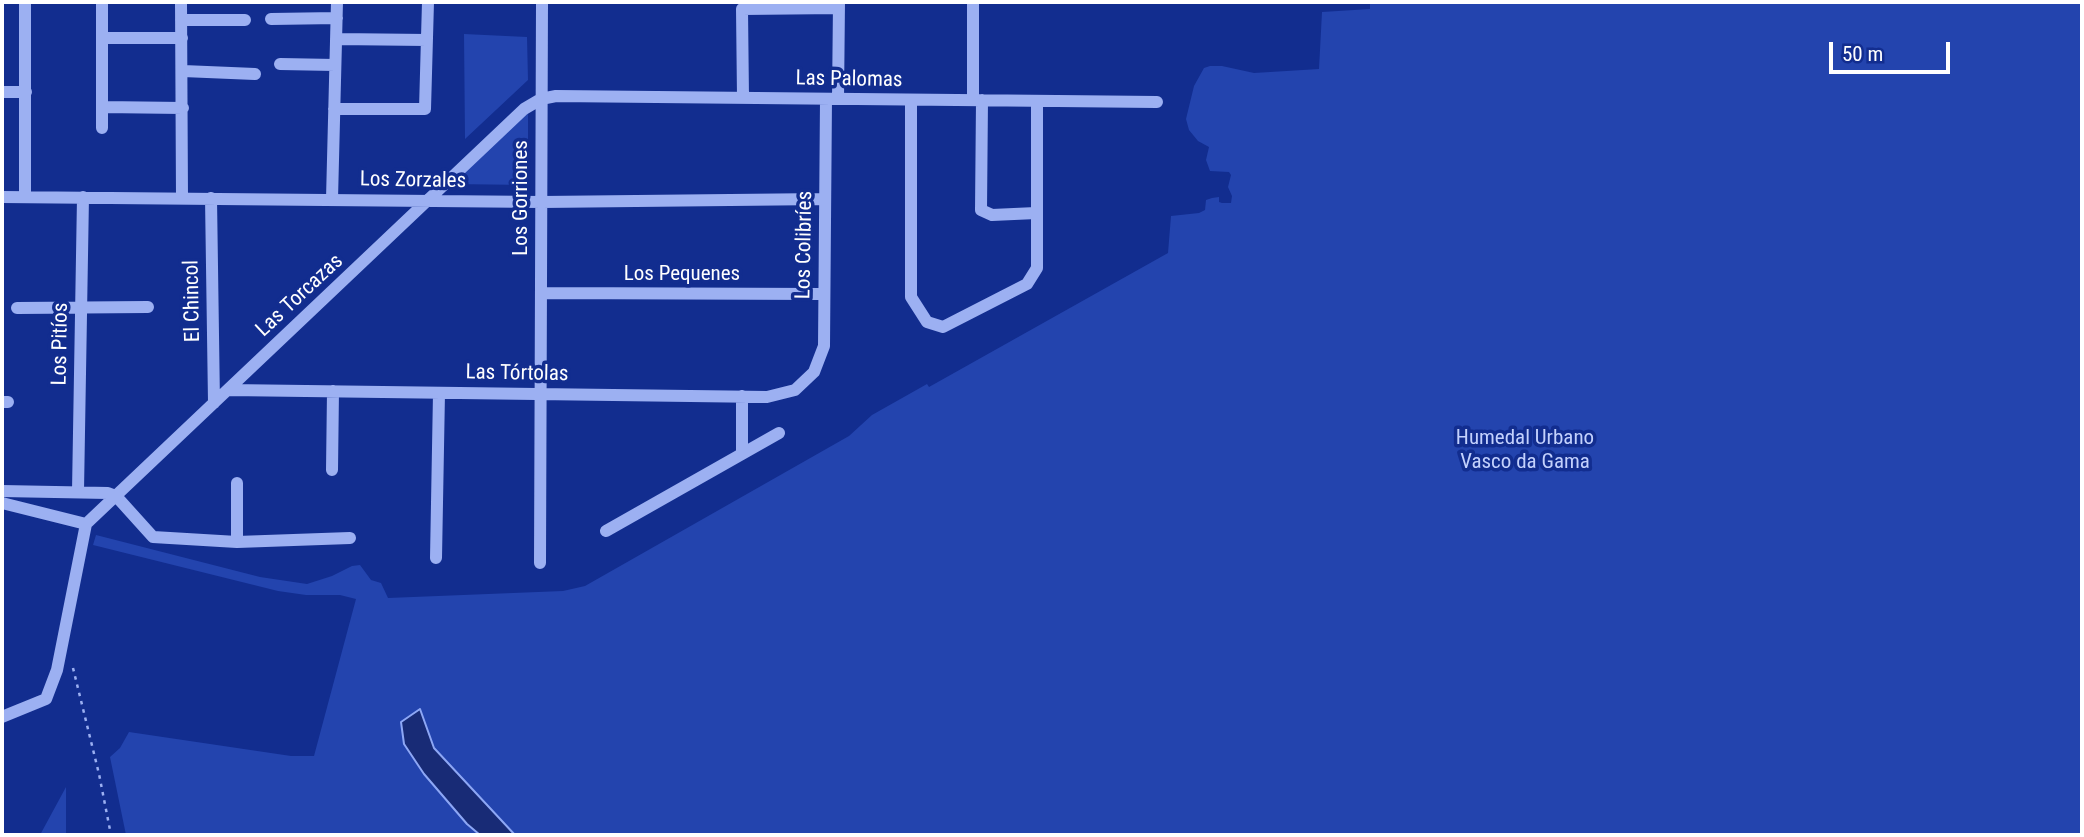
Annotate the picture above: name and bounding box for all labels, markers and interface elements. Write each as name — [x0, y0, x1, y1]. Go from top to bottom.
scale bar — [1832, 28, 1953, 72]
text: 50 m — [1842, 42, 1883, 66]
street label: Las Palomas — [795, 66, 903, 94]
street label: Los Gorriones — [509, 140, 535, 256]
street label: Los Zorzales — [360, 167, 466, 195]
street label: Los Colibríes — [791, 191, 819, 299]
street label: Las Torcazas — [251, 249, 349, 343]
street label: El Chincol — [180, 260, 206, 342]
street label: Los Pequenes — [624, 262, 740, 288]
street label: Los Pitíos — [48, 302, 74, 386]
street label: Las Tórtolas — [465, 361, 569, 387]
park label: Humedal Urbano Vasco da Gama — [1456, 426, 1594, 476]

